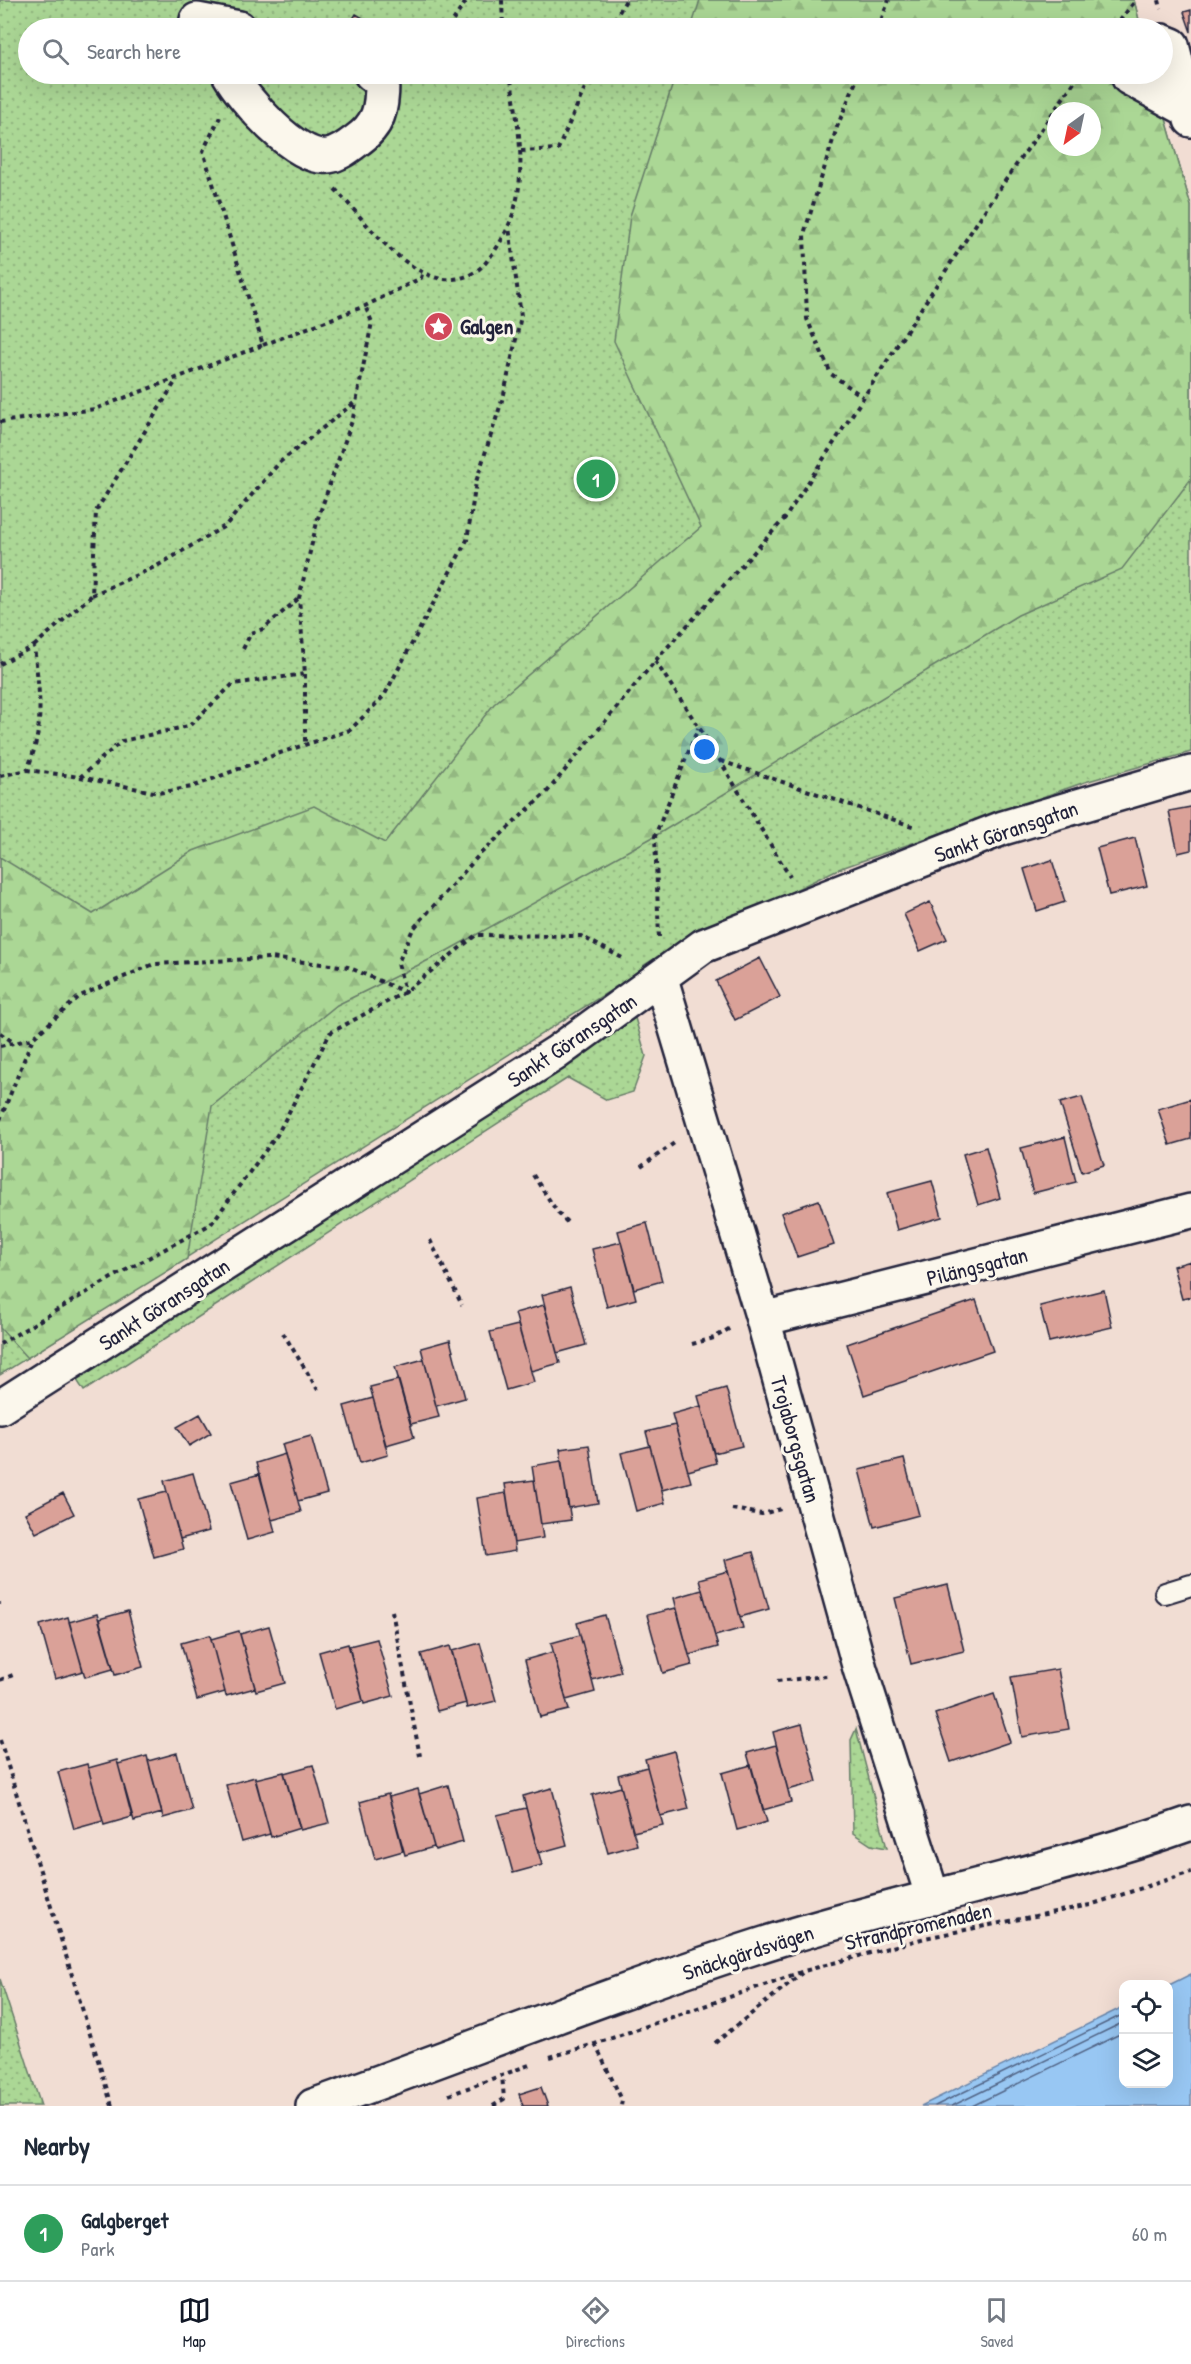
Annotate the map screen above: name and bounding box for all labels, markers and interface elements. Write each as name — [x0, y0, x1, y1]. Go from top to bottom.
search box — [18, 18, 1173, 84]
icon: search — [39, 35, 72, 68]
text: Search here — [87, 36, 181, 66]
north arrow — [1047, 102, 1101, 156]
place icon: Galgen — [423, 310, 455, 342]
place label: Galgen — [460, 311, 514, 342]
pin: 1 — [576, 456, 616, 502]
your location — [690, 735, 719, 764]
street label: Sankt Göransgatan — [930, 792, 1082, 870]
street label: Sankt Göransgatan — [501, 986, 643, 1094]
street label: Pilängsgatan — [924, 1239, 1030, 1293]
street label: Sankt Göransgatan — [93, 1251, 235, 1357]
street label: Trojaborgsgatan — [764, 1372, 828, 1506]
street label: Strandpromenaden — [842, 1895, 994, 1957]
street label: Snäckgärdsvägen — [679, 1917, 817, 1987]
map controls — [1119, 1980, 1173, 2088]
button: locate — [1119, 1980, 1173, 2034]
button: layers — [1119, 2034, 1173, 2088]
text: Nearby — [24, 2128, 90, 2163]
text: Galgberget — [81, 2205, 168, 2235]
text: 1 — [40, 2220, 47, 2247]
text: 60 m — [1132, 2220, 1167, 2247]
text: Park — [81, 2235, 114, 2262]
tab: Map — [178, 2294, 211, 2352]
tab: Directions — [566, 2294, 625, 2352]
tab: Saved — [980, 2294, 1013, 2352]

